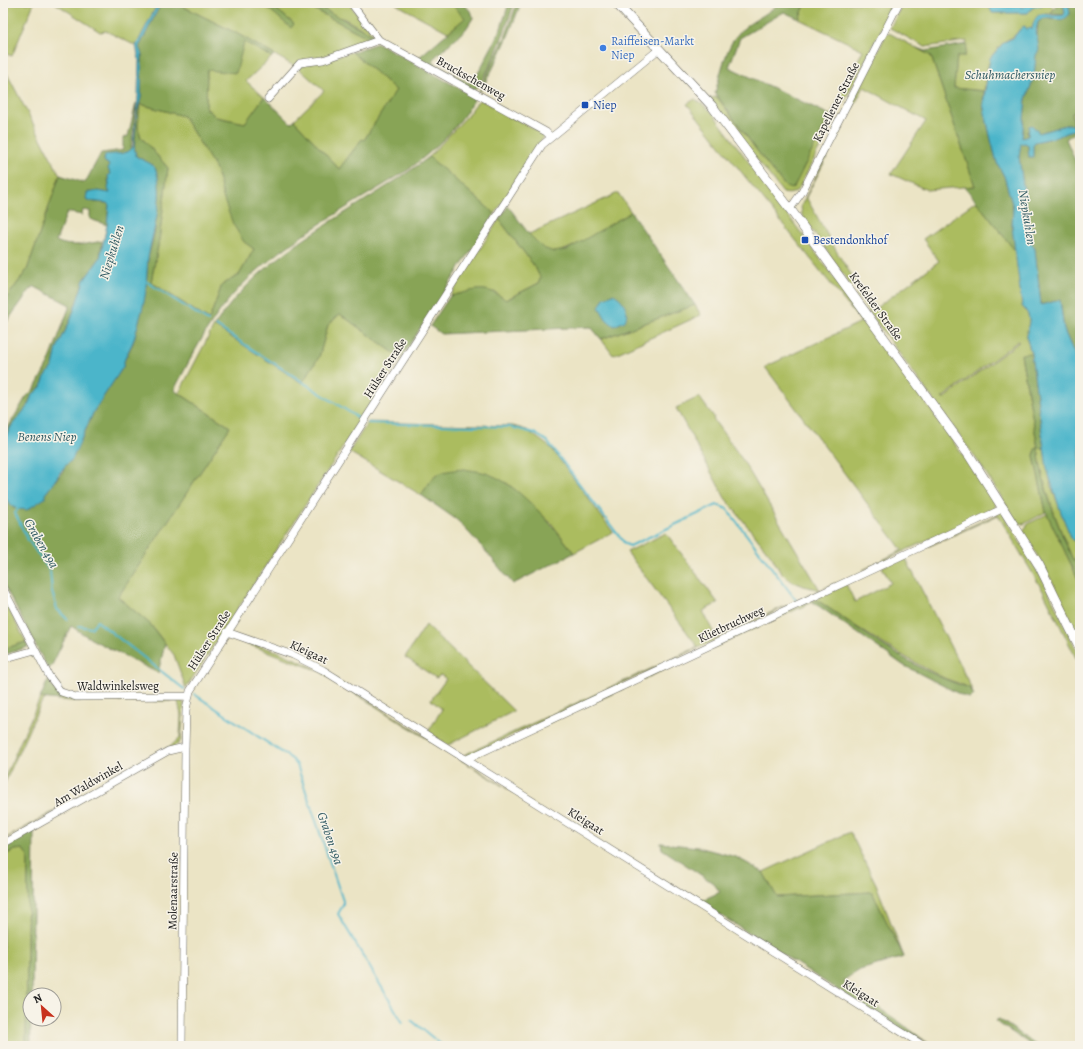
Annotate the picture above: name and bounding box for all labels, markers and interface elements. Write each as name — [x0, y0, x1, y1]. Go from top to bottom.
place label: Raiffeisen-Markt Niep — [611, 33, 694, 63]
marker: Raiffeisen-Markt Niep — [598, 43, 608, 53]
street label: Bruckschenweg — [434, 52, 508, 104]
street label: Kapellener Straße — [809, 59, 863, 145]
water label: Schuhmachersniep — [965, 66, 1055, 83]
place label: Niep — [593, 97, 617, 113]
marker: Niep — [580, 100, 590, 110]
water label: Niepkuhlen — [1015, 188, 1040, 246]
water label: Niepkuhlen — [95, 223, 128, 281]
place label: Bestendonkhof — [813, 232, 890, 248]
marker: Bestendonkhof — [800, 235, 810, 245]
street label: Krefelder Straße — [846, 268, 906, 344]
street label: Hülser Straße — [360, 335, 410, 401]
water label: Benens Niep — [17, 428, 77, 445]
water label: Graben 49a — [20, 515, 63, 571]
street label: Klietbruchweg — [695, 602, 767, 646]
street label: Hülser Straße — [184, 607, 234, 673]
street label: Kleigaat — [287, 636, 331, 668]
street label: Waldwinkelsweg — [76, 678, 159, 694]
street label: Am Waldwinkel — [50, 758, 125, 811]
street label: Kleigaat — [565, 804, 607, 838]
water label: Graben 49a — [314, 809, 348, 867]
street label: Molenaarstraße — [164, 852, 182, 930]
street label: Kleigaat — [840, 976, 882, 1010]
north arrow — [22, 987, 62, 1027]
text: N — [31, 990, 45, 1007]

